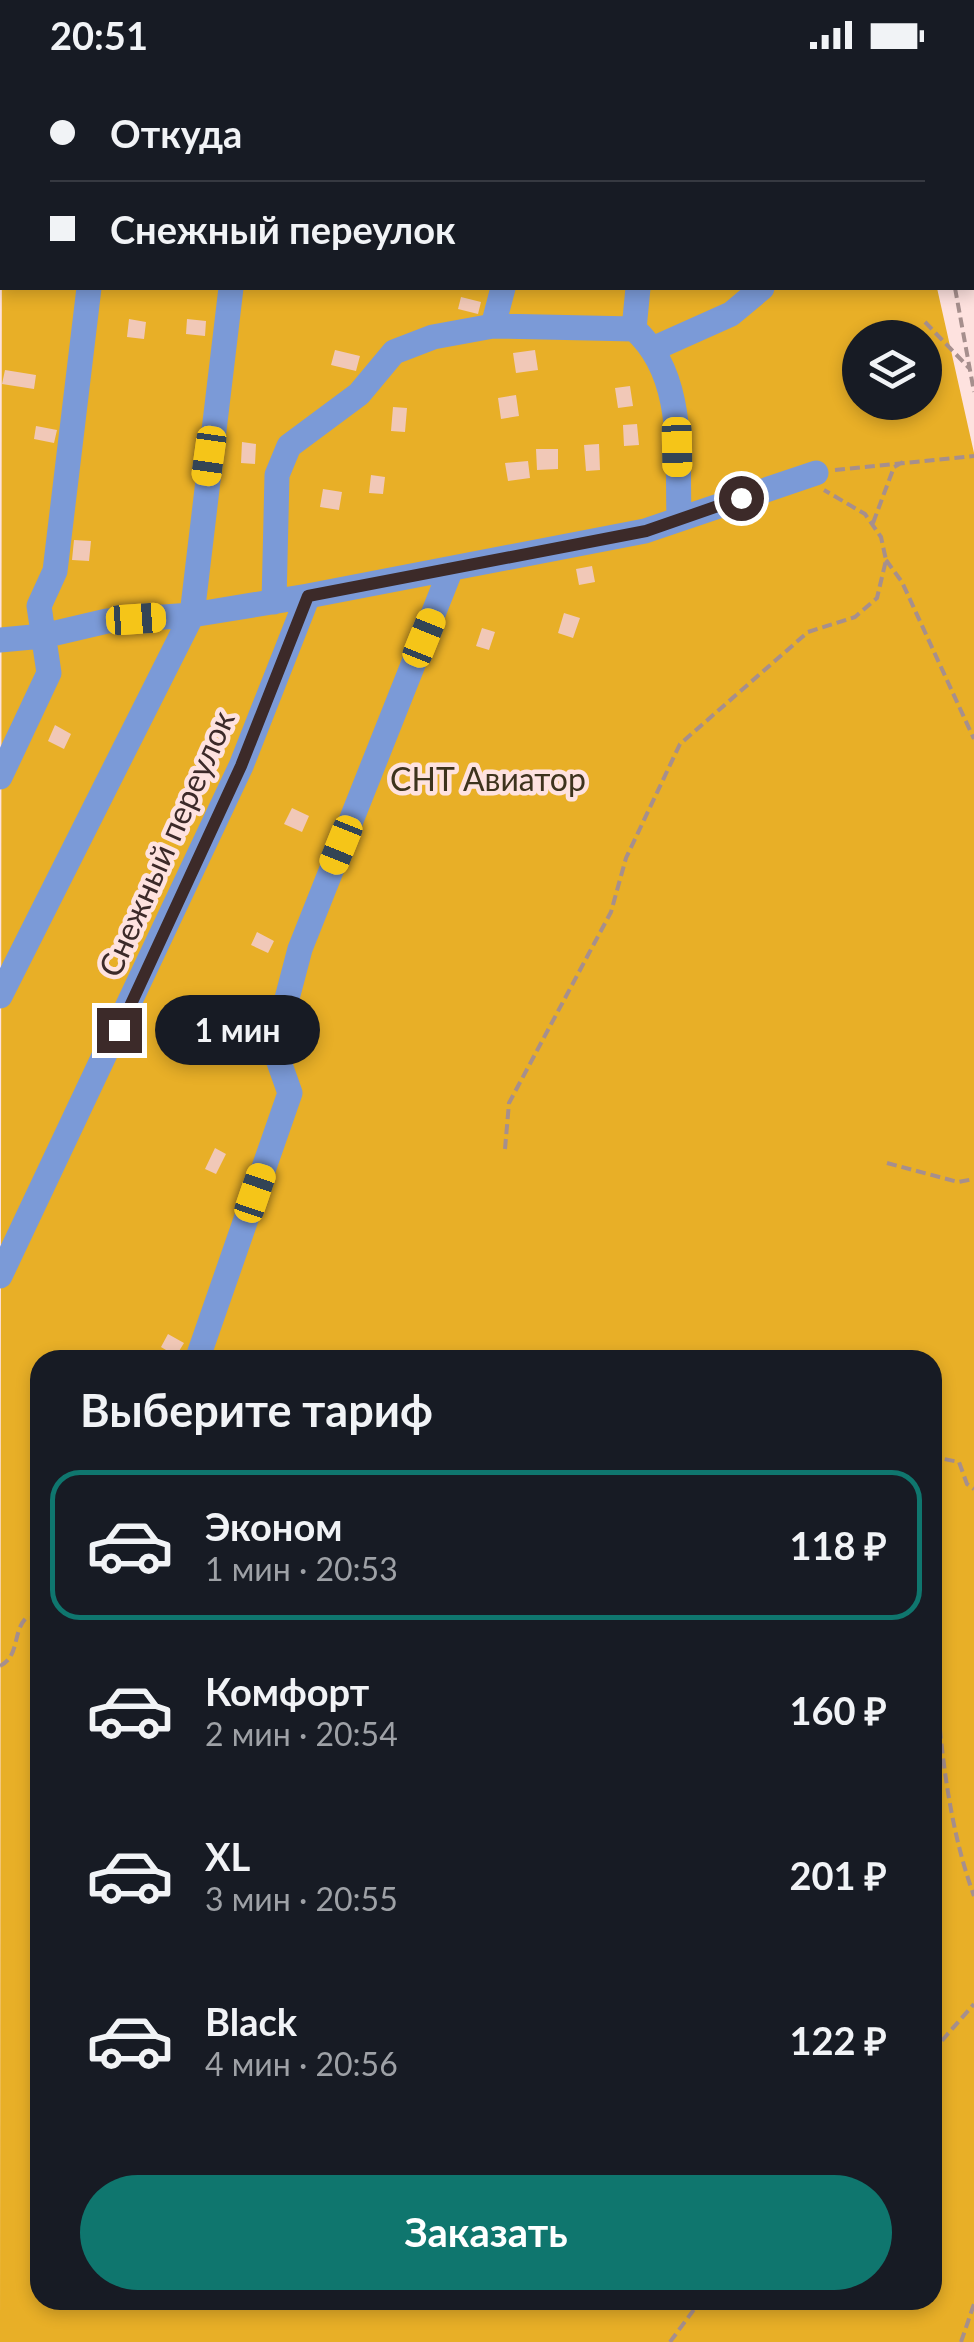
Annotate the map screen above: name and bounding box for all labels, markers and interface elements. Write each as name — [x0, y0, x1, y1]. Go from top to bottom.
text: 20:51 — [50, 12, 148, 58]
text: Откуда — [110, 110, 242, 156]
text: Снежный переулок — [110, 206, 456, 252]
map controls — [842, 320, 942, 420]
button: layers — [842, 320, 942, 420]
car — [661, 417, 693, 477]
car — [190, 424, 228, 488]
route start — [719, 476, 764, 521]
car — [105, 602, 167, 636]
car — [399, 605, 449, 671]
street label: Снежный переулок — [89, 704, 242, 982]
park label: СНТ Авиатор — [390, 759, 586, 798]
car — [316, 812, 366, 878]
callout: 1 мин — [154, 995, 319, 1065]
route end — [97, 1008, 142, 1053]
text: 1 мин — [194, 1010, 281, 1049]
car — [231, 1160, 279, 1226]
text: Выберите тариф — [80, 1383, 433, 1437]
icon: car — [85, 1500, 175, 1590]
text: Эконом — [205, 1503, 343, 1549]
text: 118 ₽ — [790, 1522, 887, 1568]
text: 1 мин · 20:53 — [205, 1549, 398, 1588]
icon: car — [85, 1665, 175, 1755]
text: Комфорт — [205, 1668, 369, 1714]
text: 160 ₽ — [790, 1687, 887, 1733]
text: 2 мин · 20:54 — [205, 1714, 398, 1753]
icon: car — [85, 1830, 175, 1920]
text: XL — [205, 1833, 250, 1879]
text: 201 ₽ — [790, 1852, 887, 1898]
text: 3 мин · 20:55 — [205, 1879, 398, 1918]
icon: car — [85, 1995, 175, 2085]
text: Black — [205, 1998, 297, 2044]
text: 122 ₽ — [790, 2017, 887, 2063]
text: 4 мин · 20:56 — [205, 2044, 398, 2083]
button: Заказать — [80, 2175, 892, 2290]

